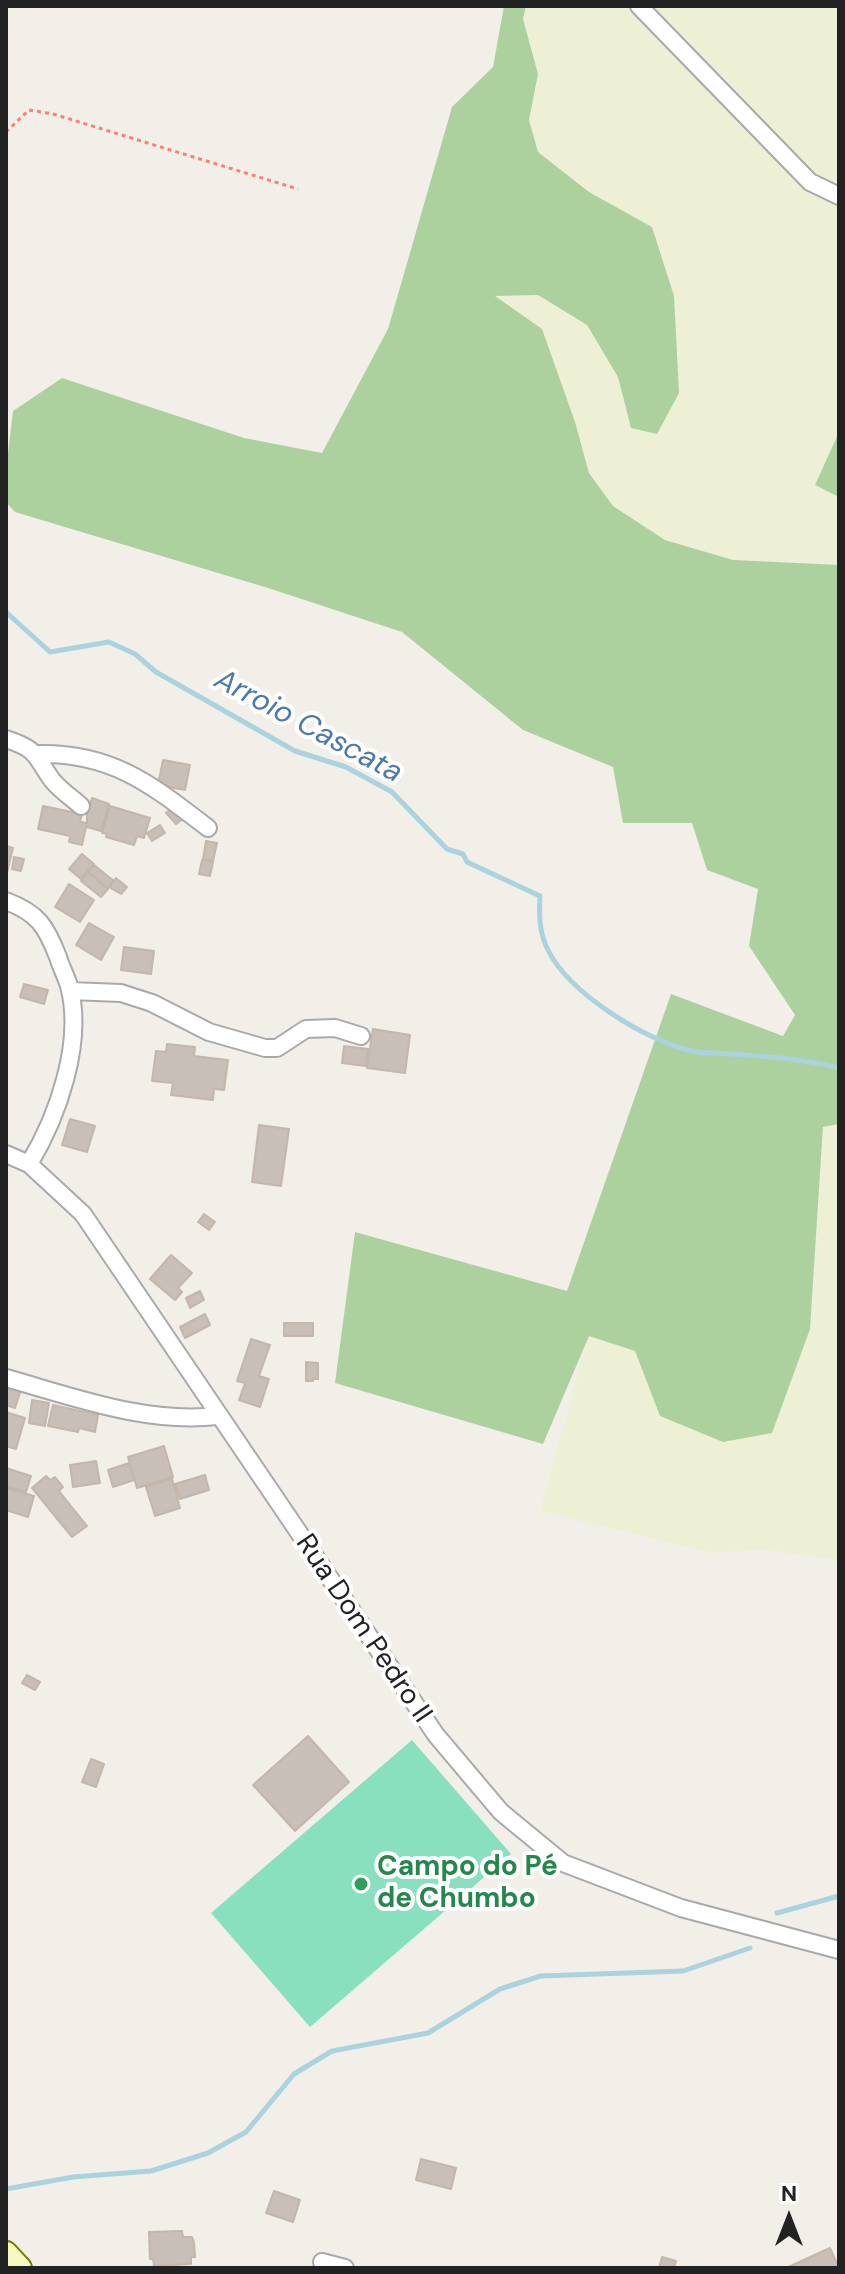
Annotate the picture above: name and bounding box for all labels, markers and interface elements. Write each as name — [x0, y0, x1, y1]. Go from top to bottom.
water label: Arroio Cascata — [208, 662, 408, 792]
street label: Rua Dom Pedro II — [288, 1529, 438, 1729]
place label: Campo do Pé de Chumbo — [377, 1851, 558, 1917]
marker: Campo do Pé de Chumbo — [352, 1875, 370, 1893]
north arrow — [749, 2178, 829, 2258]
text: N — [781, 2179, 797, 2208]

